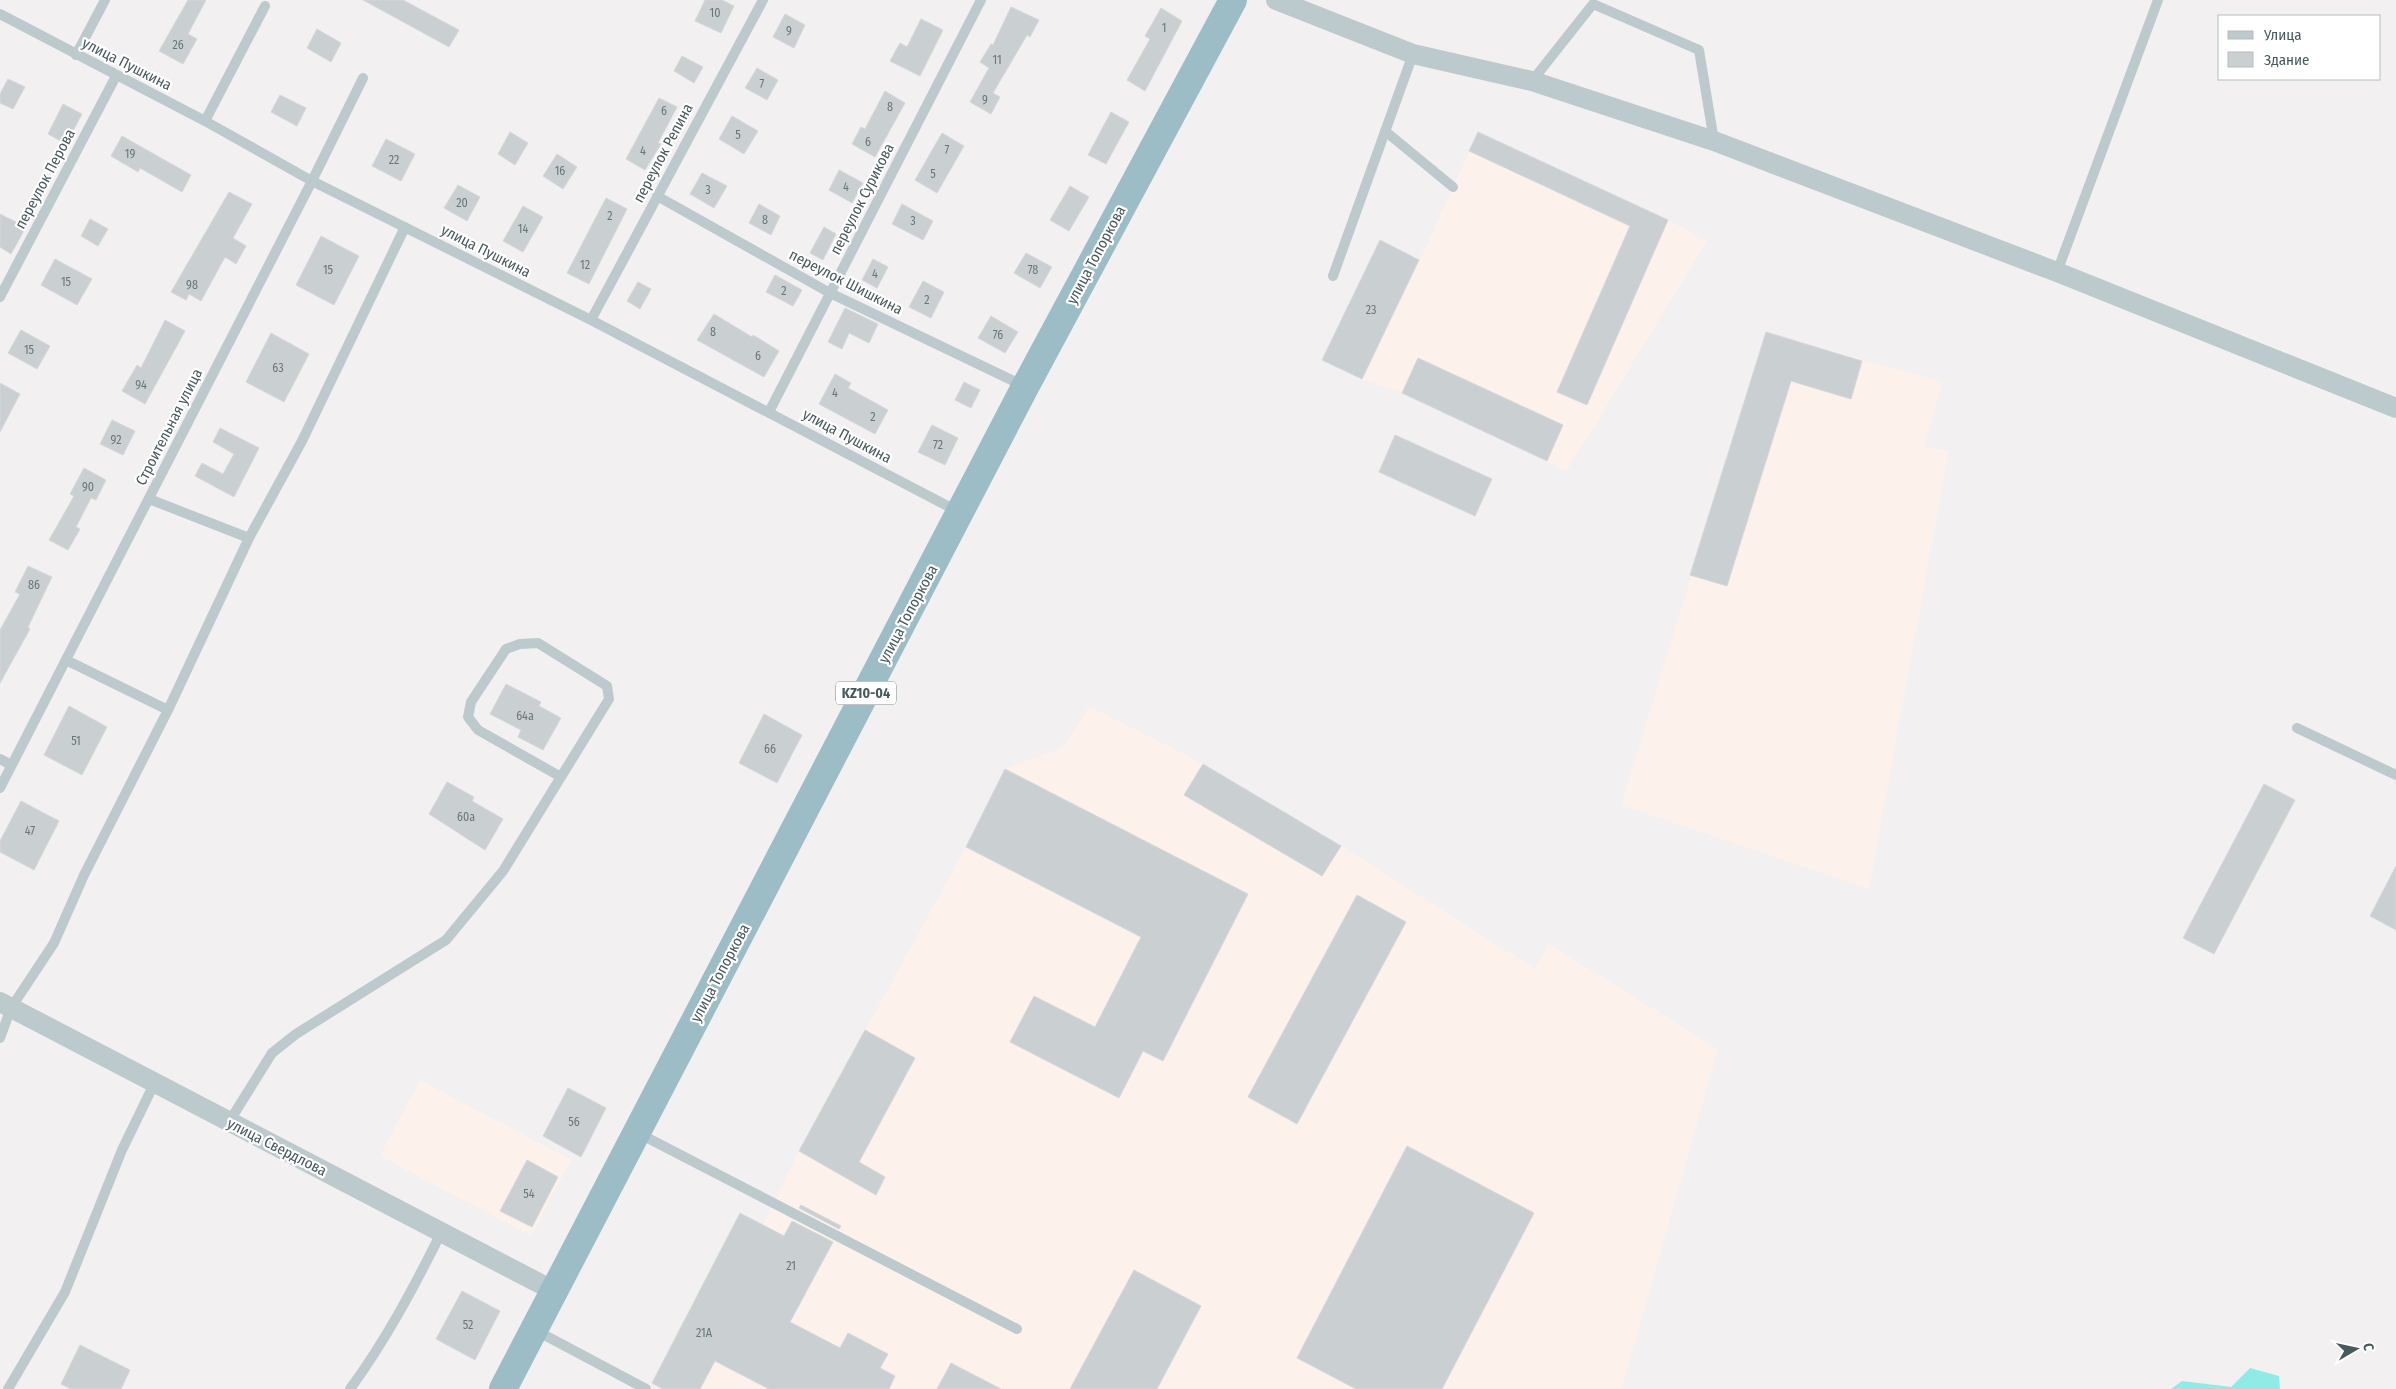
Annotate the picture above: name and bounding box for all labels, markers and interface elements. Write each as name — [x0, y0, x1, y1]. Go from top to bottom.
house number: 10 — [710, 6, 720, 20]
legend — [2218, 15, 2381, 80]
house number: 1 — [1162, 21, 1166, 35]
house number: 9 — [786, 24, 792, 38]
text: Улица — [2263, 26, 2302, 44]
street label: улица Пушкина — [79, 34, 175, 94]
house number: 26 — [172, 38, 184, 52]
text: Здание — [2264, 51, 2310, 69]
house number: 11 — [992, 53, 1002, 67]
house number: 7 — [760, 77, 765, 91]
house number: 9 — [982, 93, 988, 107]
street label: переулок Репина — [629, 100, 697, 206]
house number: 8 — [887, 100, 893, 114]
house number: 6 — [661, 104, 667, 118]
street label: переулок Перова — [11, 126, 79, 232]
house number: 5 — [735, 128, 741, 142]
house number: 6 — [865, 135, 871, 149]
street label: переулок Сурикова — [826, 140, 898, 258]
house number: 7 — [945, 143, 950, 157]
house number: 4 — [640, 144, 646, 158]
house number: 19 — [125, 147, 135, 161]
house number: 22 — [389, 153, 399, 167]
house number: 16 — [555, 164, 565, 178]
house number: 5 — [930, 167, 936, 181]
house number: 4 — [843, 180, 849, 194]
house number: 3 — [705, 183, 711, 197]
house number: 20 — [456, 196, 468, 210]
street label: улица Топоркова — [1063, 203, 1129, 307]
house number: 2 — [607, 209, 613, 223]
house number: 8 — [762, 213, 768, 227]
house number: 3 — [910, 214, 916, 228]
street label: улица Пушкина — [438, 221, 534, 281]
house number: 14 — [518, 222, 528, 236]
street label: переулок Шишкина — [786, 246, 906, 318]
house number: 12 — [580, 258, 590, 272]
house number: 15 — [323, 263, 334, 277]
house number: 78 — [1028, 263, 1038, 277]
house number: 4 — [872, 267, 878, 281]
house number: 15 — [61, 275, 72, 289]
house number: 98 — [186, 278, 198, 292]
house number: 2 — [781, 284, 787, 298]
house number: 2 — [924, 293, 930, 307]
house number: 23 — [1366, 303, 1376, 317]
house number: 8 — [710, 325, 716, 339]
house number: 76 — [993, 328, 1003, 342]
house number: 15 — [24, 343, 35, 357]
house number: 6 — [755, 349, 761, 363]
house number: 63 — [272, 361, 284, 375]
street label: Строительная улица — [132, 366, 206, 488]
house number: 94 — [135, 378, 147, 392]
house number: 4 — [832, 386, 838, 400]
street label: улица Пушкина — [800, 405, 894, 467]
house number: 2 — [870, 410, 876, 424]
house number: 92 — [111, 433, 121, 447]
house number: 72 — [933, 438, 943, 452]
house number: 90 — [82, 480, 94, 494]
street label: улица Топоркова — [875, 562, 941, 666]
house number: 86 — [28, 578, 40, 592]
road number: KZ10-04 — [836, 681, 896, 704]
house number: 64а — [516, 709, 534, 723]
house number: 51 — [71, 734, 81, 748]
house number: 66 — [764, 742, 776, 756]
house number: 60а — [457, 810, 475, 824]
house number: 47 — [25, 824, 35, 838]
street label: улица Топоркова — [687, 921, 753, 1025]
street label: улица Свердлова — [224, 1114, 330, 1180]
house number: 56 — [568, 1115, 580, 1129]
house number: 54 — [523, 1187, 535, 1201]
house number: 21 — [786, 1259, 796, 1273]
house number: 52 — [463, 1318, 473, 1332]
north arrow — [2331, 1324, 2381, 1374]
house number: 21А — [696, 1326, 713, 1340]
text: С — [2359, 1342, 2377, 1353]

